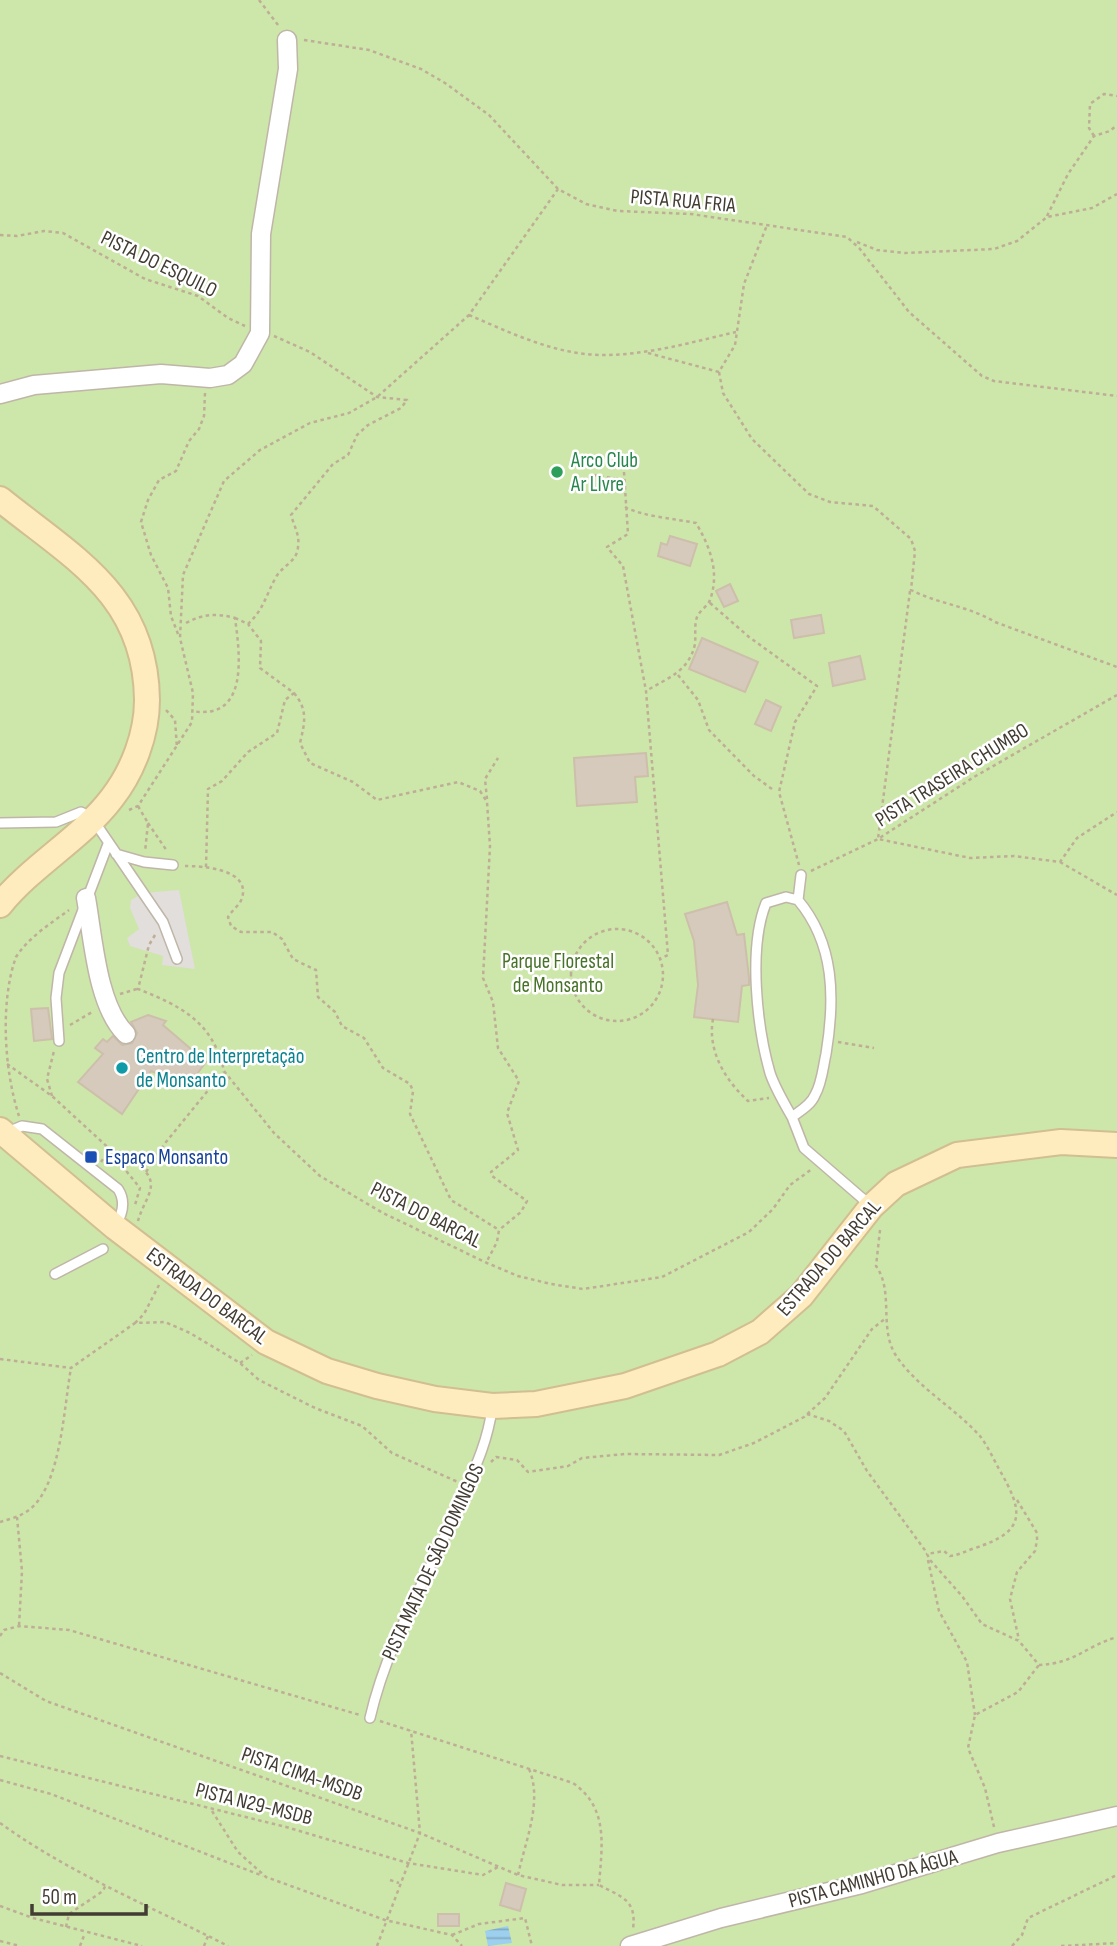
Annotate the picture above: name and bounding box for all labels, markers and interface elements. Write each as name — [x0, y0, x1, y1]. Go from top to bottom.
street label: PISTA RUA FRIA — [629, 184, 738, 218]
street label: PISTA DO ESQUILO — [97, 225, 221, 303]
place label: Arco Club Ar LIvre — [570, 448, 638, 497]
marker: Arco Club Ar LIvre — [549, 464, 565, 480]
street label: PISTA TRASEIRA CHUMBO — [871, 718, 1033, 832]
park label: Parque Florestal de Monsanto — [502, 949, 614, 998]
place label: Centro de Interpretação de Monsanto — [136, 1044, 304, 1093]
marker: Centro de Interpretação de Monsanto — [114, 1060, 130, 1076]
place label: Espaço Monsanto — [105, 1145, 228, 1170]
marker: Espaço Monsanto — [83, 1149, 99, 1165]
street label: PISTA DO BARCAL — [367, 1176, 486, 1254]
street label: ESTRADA DO BARCAL — [772, 1195, 886, 1321]
street label: ESTRADA DO BARCAL — [141, 1242, 273, 1350]
street label: PISTA MATA DE SÃO DOMINGOS — [376, 1460, 490, 1664]
street label: PISTA CIMA-MSDB — [238, 1742, 366, 1806]
street label: PISTA N29-MSDB — [193, 1777, 315, 1831]
street label: PISTA CAMINHO DA ÁGUA — [786, 1844, 961, 1914]
scale bar — [32, 1872, 145, 1916]
text: 50 m — [42, 1885, 77, 1910]

